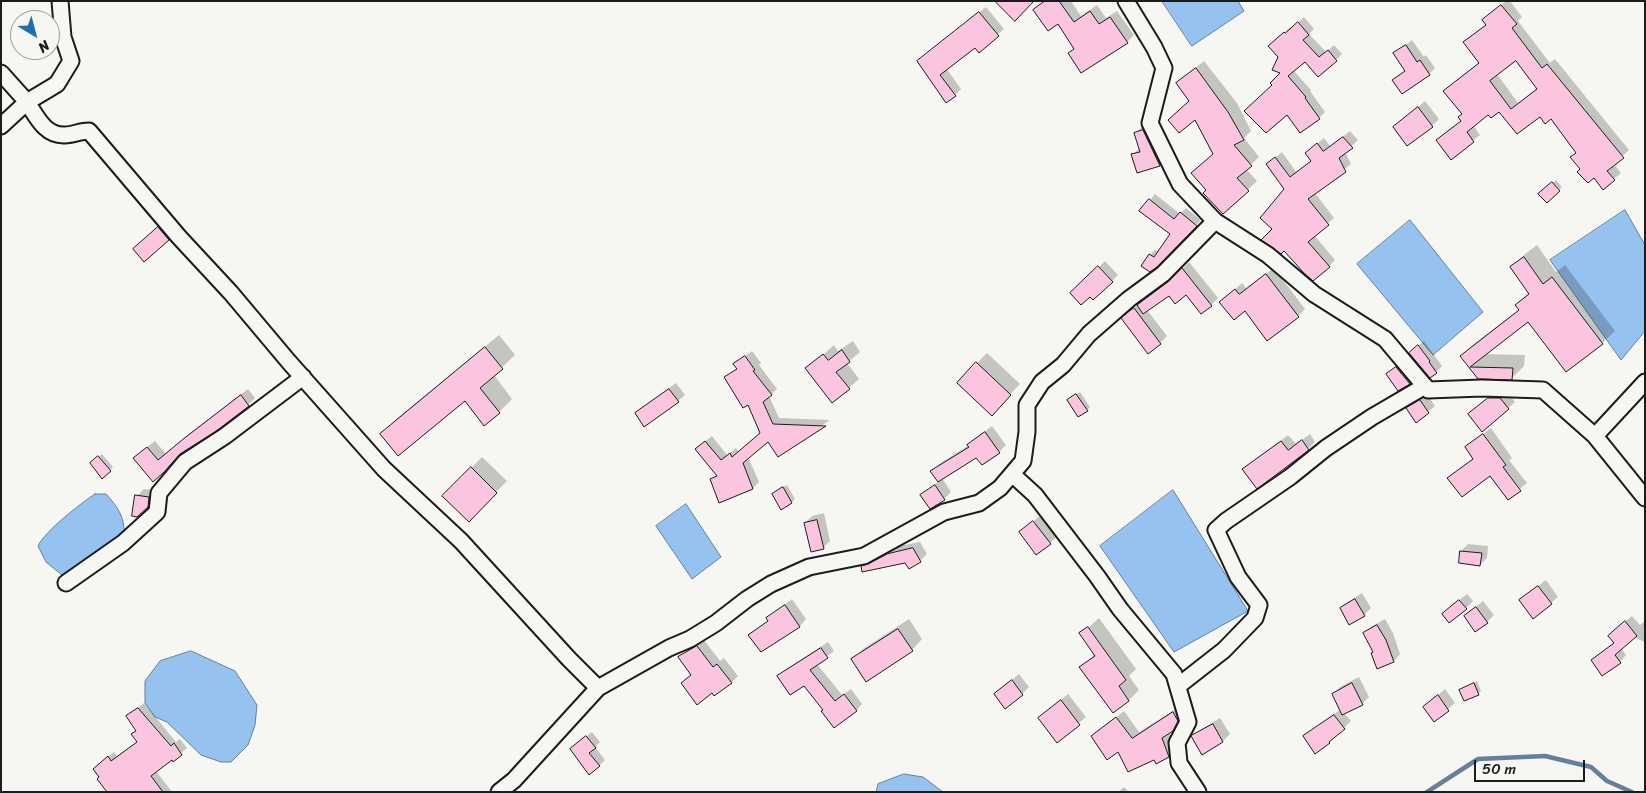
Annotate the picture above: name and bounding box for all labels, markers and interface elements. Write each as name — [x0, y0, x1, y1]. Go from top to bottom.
north arrow — [10, 10, 60, 60]
text: N — [32, 34, 55, 59]
scale bar — [1476, 750, 1587, 782]
text: 50 m — [1482, 756, 1516, 782]

